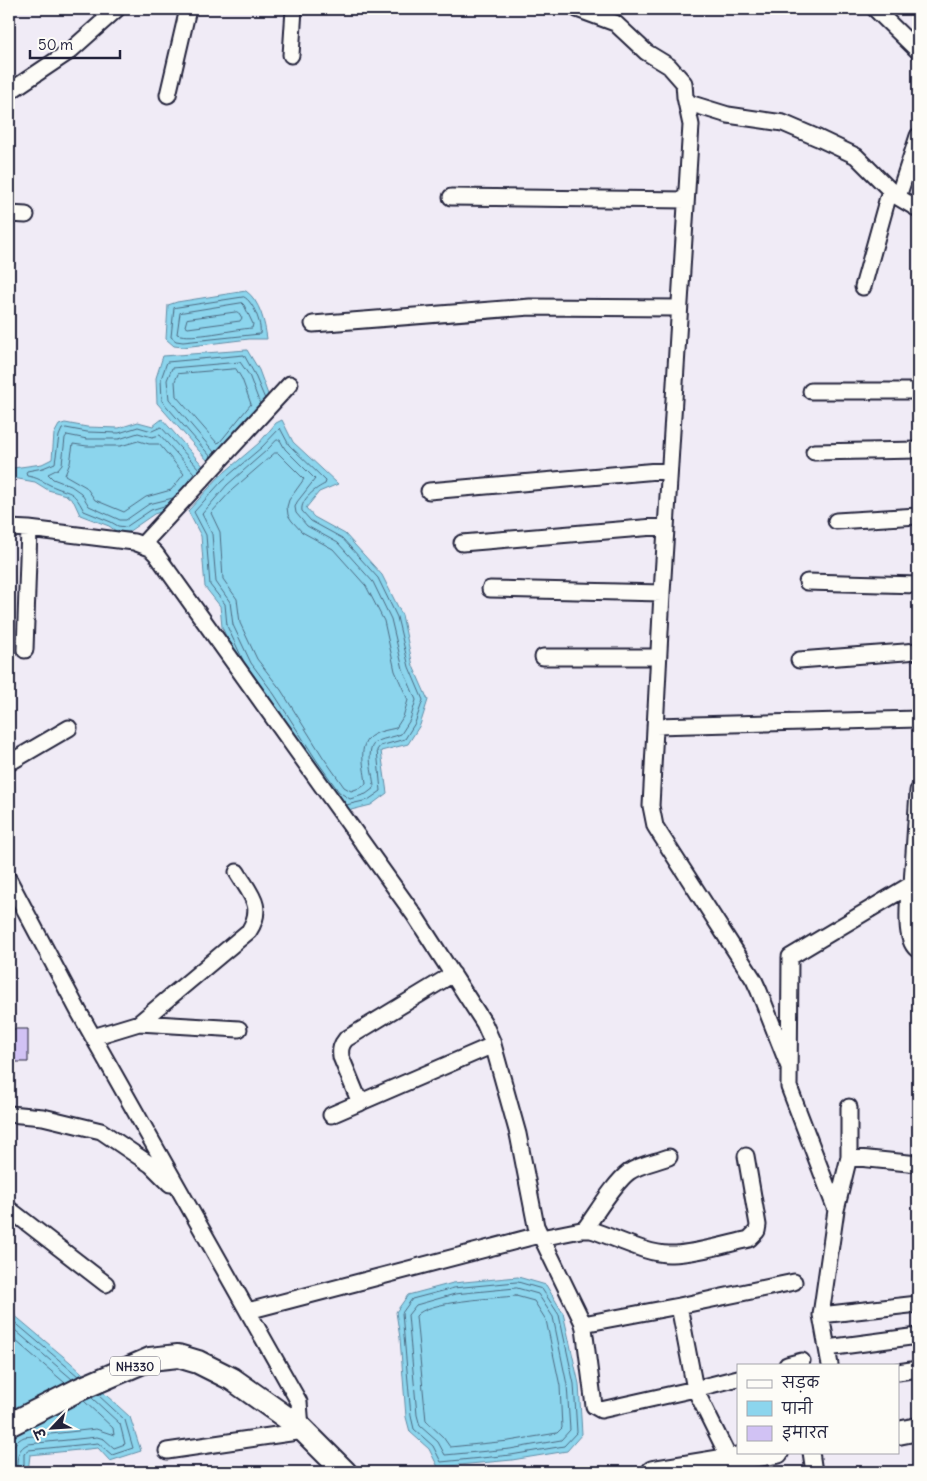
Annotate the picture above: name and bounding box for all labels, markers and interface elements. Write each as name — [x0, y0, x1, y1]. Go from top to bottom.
scale bar — [30, 28, 120, 60]
text: 50 m — [38, 35, 73, 54]
road number: NH330 — [110, 1356, 160, 1375]
legend — [737, 1364, 900, 1454]
text: सड़क — [781, 1373, 820, 1393]
text: पानी — [781, 1397, 814, 1418]
north arrow — [28, 1404, 78, 1454]
text: इमारत — [782, 1423, 829, 1442]
text: उ — [29, 1424, 51, 1443]

